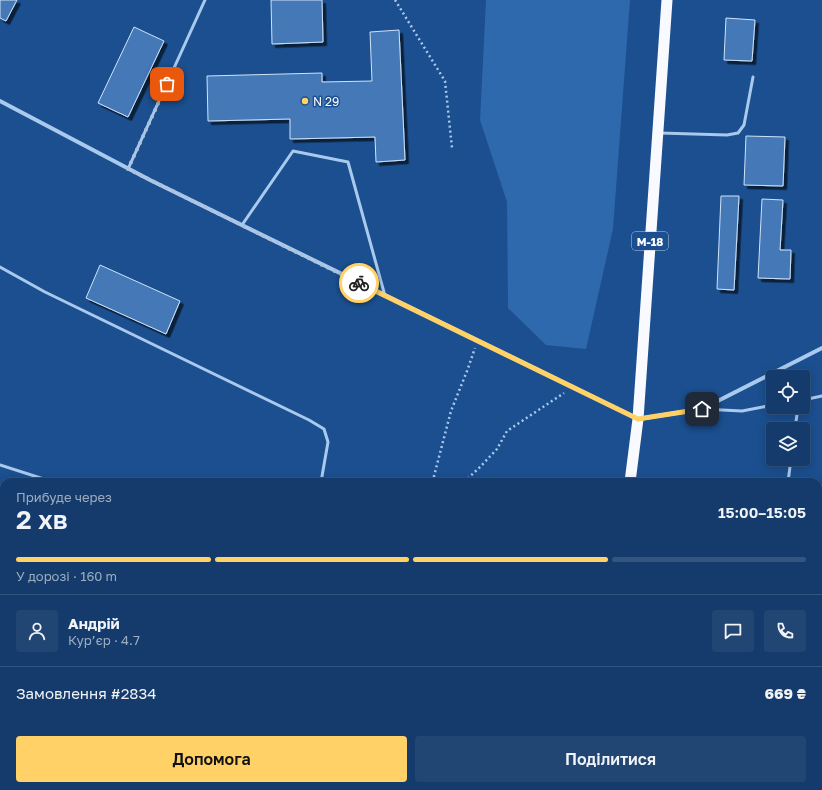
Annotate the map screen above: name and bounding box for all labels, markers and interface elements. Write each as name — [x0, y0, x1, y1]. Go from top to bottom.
pin — [150, 67, 184, 101]
icon: bag — [156, 73, 178, 95]
place label: N 29 — [313, 94, 339, 109]
marker: N 29 — [300, 96, 310, 106]
road number: М-18 — [632, 232, 668, 250]
courier — [339, 263, 379, 303]
icon: bike — [348, 272, 370, 294]
map controls — [766, 370, 810, 466]
button: locate — [766, 370, 810, 414]
pin — [685, 392, 719, 426]
icon: home — [691, 398, 713, 420]
button: layers — [766, 422, 810, 466]
text: Прибуде через — [16, 489, 112, 505]
text: 15:00–15:05 — [718, 503, 806, 521]
text: 2 хв — [16, 504, 68, 535]
text: У дорозі · 160 m — [16, 568, 117, 584]
button: person — [16, 610, 58, 652]
button: chat — [712, 610, 754, 652]
button: phone — [764, 610, 806, 652]
text: Андрій — [68, 614, 120, 632]
text: Кур’єр · 4.7 — [68, 632, 140, 648]
text: Замовлення #2834 — [16, 684, 156, 702]
text: 669 ₴ — [765, 684, 806, 702]
button: Допомога — [16, 736, 407, 782]
button: Поділитися — [415, 736, 806, 782]

